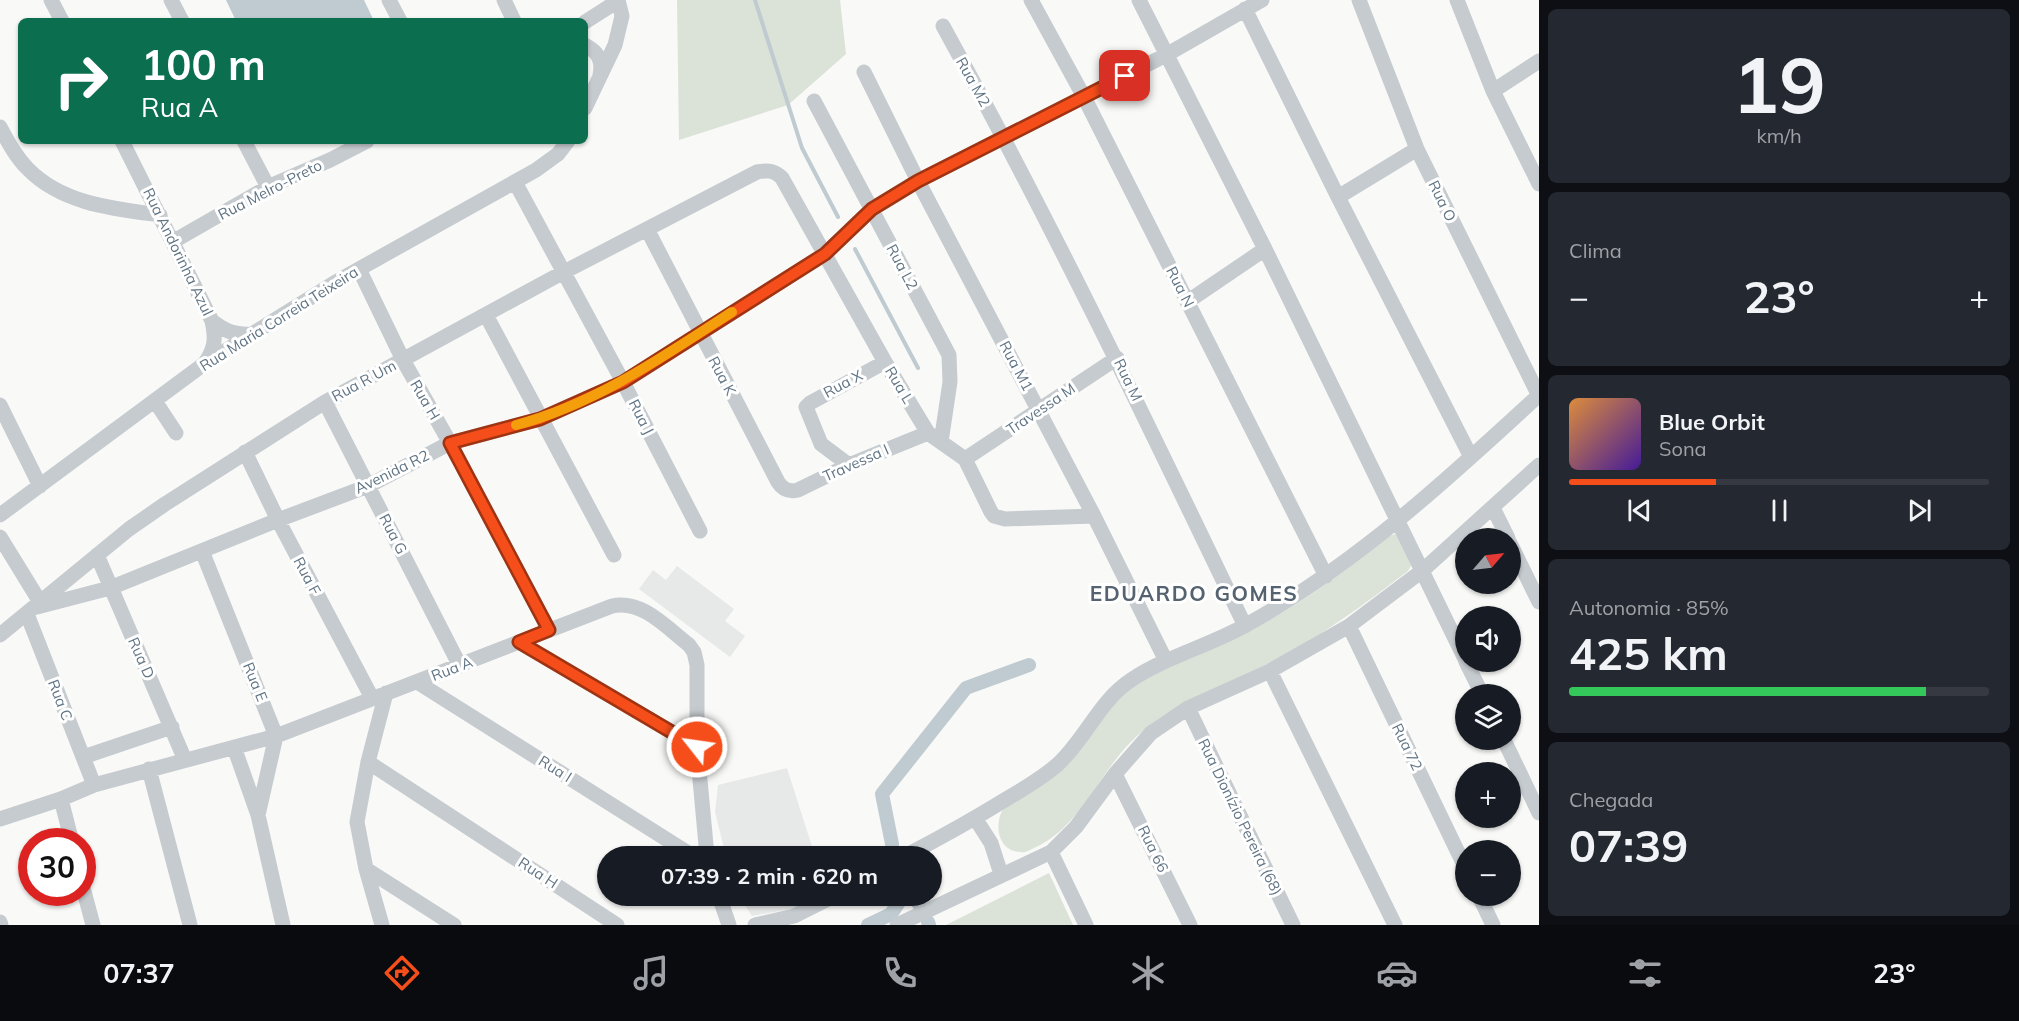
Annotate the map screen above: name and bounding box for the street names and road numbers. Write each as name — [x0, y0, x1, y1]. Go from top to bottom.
street label: Rua M2 — [952, 54, 995, 110]
street label: Rua Melro-Preto — [215, 155, 325, 224]
street label: Rua O — [1424, 177, 1461, 225]
street label: Rua Andorinha Azul — [139, 185, 218, 319]
street label: Rua L2 — [883, 241, 922, 293]
street label: Rua Maria Correia Teixeira — [196, 262, 361, 375]
street label: Rua N — [1162, 263, 1199, 310]
street label: Rua M1 — [995, 338, 1037, 394]
street label: Rua K — [704, 353, 741, 399]
street label: Rua M — [1110, 355, 1147, 404]
street label: Rua R Um — [328, 356, 399, 405]
street label: Rua L — [881, 363, 918, 407]
street label: Rua X — [820, 365, 866, 402]
street label: Rua H — [406, 376, 445, 423]
street label: Travessa M — [1003, 379, 1079, 439]
street label: Rua J — [625, 396, 658, 438]
street label: Travessa I — [820, 440, 892, 485]
street label: Avenida R2 — [352, 445, 432, 498]
street label: Rua G — [375, 510, 412, 557]
street label: Rua F — [290, 553, 325, 598]
street label: Rua D — [124, 634, 159, 681]
street label: Rua A — [428, 652, 475, 685]
street label: Rua E — [239, 659, 272, 704]
street label: Rua C — [44, 677, 77, 723]
street label: Rua 72 — [1388, 720, 1427, 773]
street label: Rua Dionízio Pereira (68) — [1194, 735, 1287, 898]
street label: Rua I — [535, 751, 575, 786]
street label: Rua 66 — [1134, 822, 1173, 875]
street label: Rua H — [515, 853, 562, 892]

